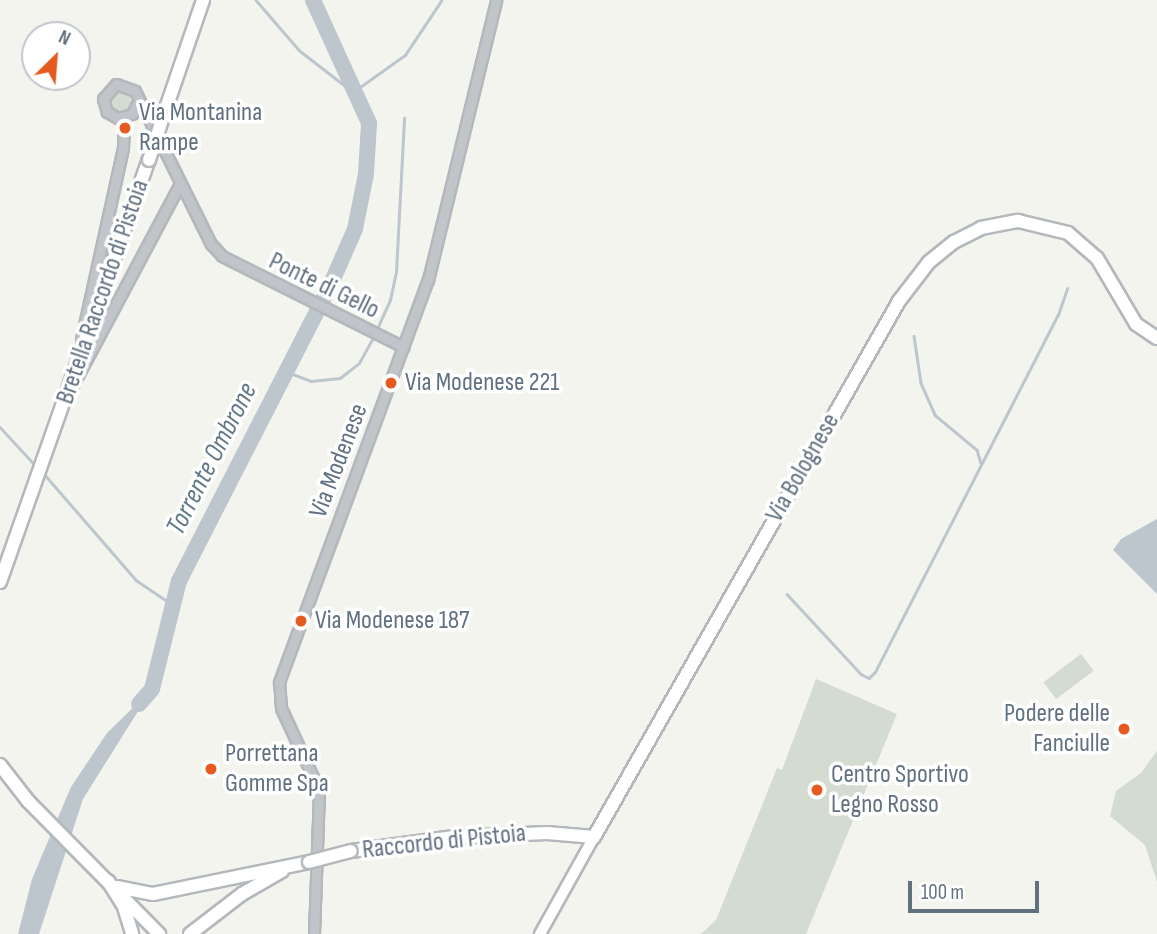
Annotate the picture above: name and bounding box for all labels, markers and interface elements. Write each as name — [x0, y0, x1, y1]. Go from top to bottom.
north arrow — [21, 21, 91, 91]
text: N — [55, 26, 74, 51]
place label: Via Montanina Rampe — [139, 97, 262, 158]
marker: Via Montanina Rampe — [117, 120, 133, 136]
street label: Bretella Raccordo di Pistoia — [50, 176, 156, 408]
street label: Ponte di Gello — [264, 246, 384, 326]
place label: Via Modenese 221 — [405, 367, 559, 399]
marker: Via Modenese 221 — [383, 375, 399, 391]
water label: Torrente Ombrone — [159, 377, 265, 541]
street label: Via Modenese — [303, 400, 375, 522]
street label: Via Bolognese — [759, 408, 847, 528]
place label: Via Modenese 187 — [315, 605, 469, 637]
marker: Via Modenese 187 — [293, 613, 309, 629]
place label: Podere delle Fanciulle — [1004, 698, 1110, 760]
marker: Podere delle Fanciulle — [1116, 721, 1132, 737]
place label: Porrettana Gomme Spa — [225, 738, 329, 800]
place label: Centro Sportivo Legno Rosso — [831, 759, 969, 820]
marker: Porrettana Gomme Spa — [203, 761, 219, 777]
marker: Centro Sportivo Legno Rosso — [809, 782, 825, 798]
street label: Raccordo di Pistoia — [361, 818, 527, 866]
scale bar — [912, 867, 1043, 911]
text: 100 m — [921, 880, 964, 905]

